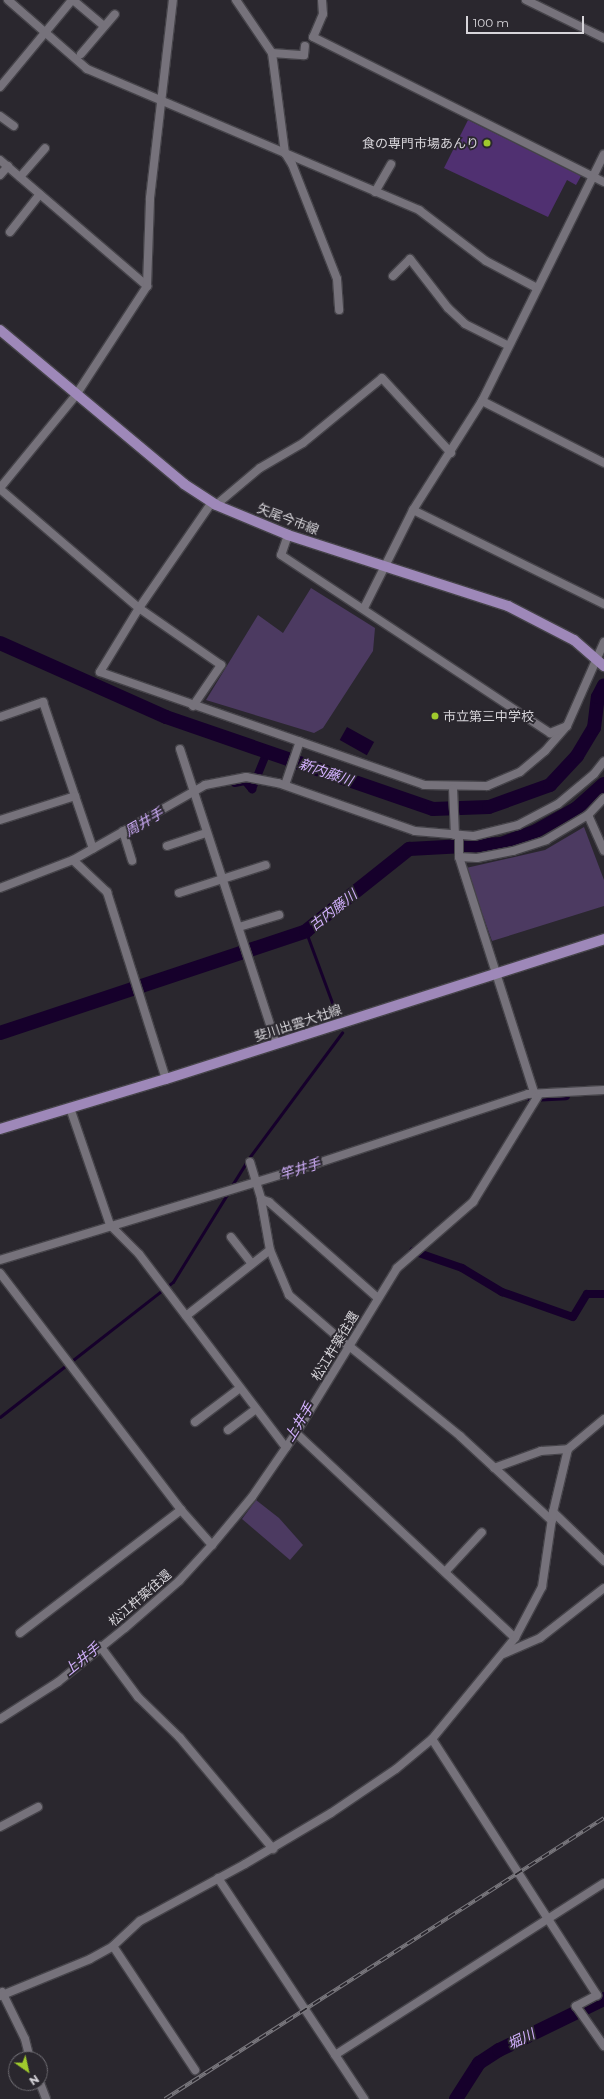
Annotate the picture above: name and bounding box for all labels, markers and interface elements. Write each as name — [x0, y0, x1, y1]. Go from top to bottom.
scale bar — [468, 8, 586, 34]
text: 100 m — [473, 15, 509, 30]
place label: 食の専門市場あんり — [362, 135, 479, 151]
marker: 食の専門市場あんり — [482, 138, 492, 148]
street label: 矢尾今市線 — [255, 500, 321, 538]
place label: 市立第三中学校 — [443, 708, 534, 724]
marker: 市立第三中学校 — [430, 711, 440, 721]
water label: 新内藤川 — [297, 755, 355, 789]
water label: 周井手 — [122, 804, 166, 840]
water label: 古内藤川 — [306, 886, 360, 934]
street label: 斐川出雲大社線 — [252, 1002, 344, 1044]
water label: 竿井手 — [277, 1155, 323, 1183]
street label: 松江杵築往還 — [308, 1309, 362, 1383]
water label: 上井手 — [281, 1400, 317, 1444]
street label: 松江杵築往還 — [105, 1567, 175, 1629]
water label: 上井手 — [60, 1639, 104, 1679]
water label: 堀川 — [505, 2025, 537, 2053]
north arrow — [8, 2051, 48, 2091]
text: N — [27, 2072, 42, 2088]

